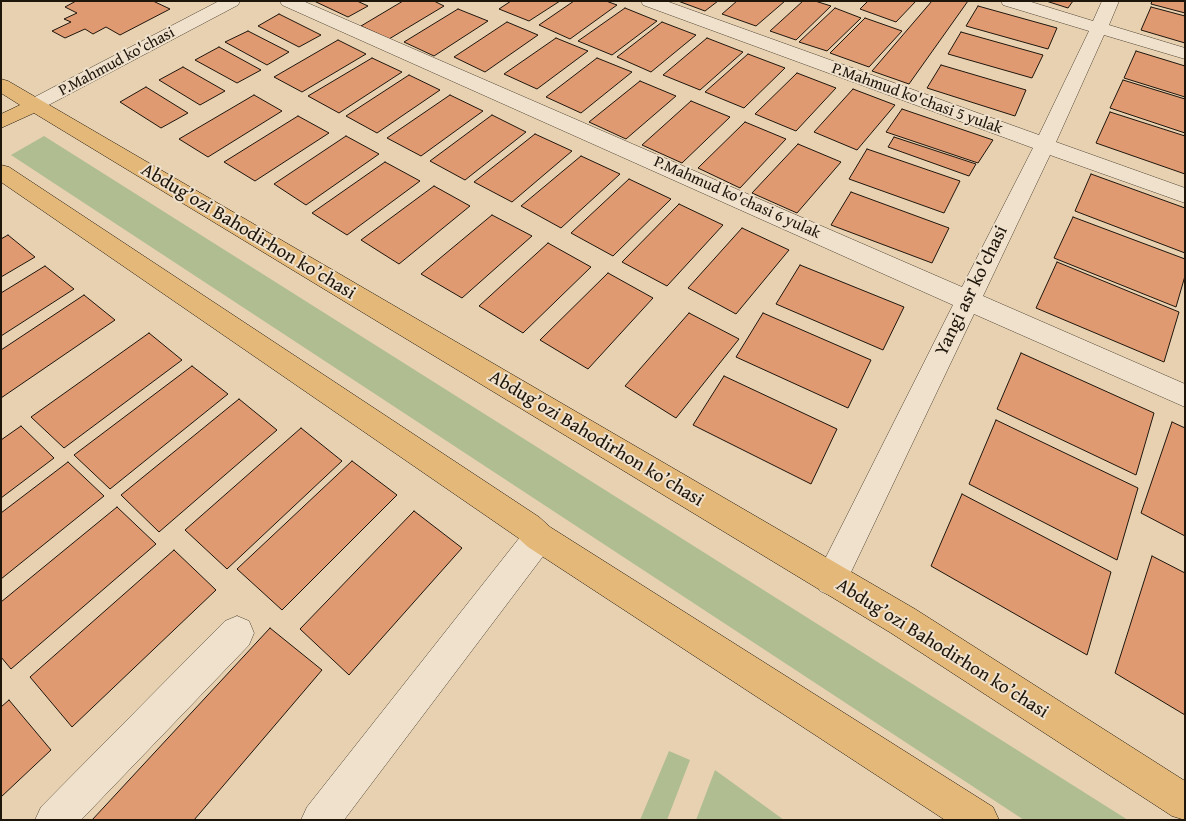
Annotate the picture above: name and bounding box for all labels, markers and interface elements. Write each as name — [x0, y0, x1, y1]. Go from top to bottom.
street label: P.Mahmud ko'chasi — [56, 23, 178, 101]
street label: P.Mahmud ko'chasi 5 yulak — [829, 59, 1005, 139]
street label: P.Mahmud ko'chasi 6 yulak — [651, 153, 823, 243]
street label: Abdug’ozi Bahodirhon ko’chasi — [137, 159, 359, 305]
street label: Yangi asr ko'chasi — [931, 222, 1013, 360]
street label: Abdug’ozi Bahodirhon ko’chasi — [485, 366, 707, 512]
street label: Abdug’ozi Bahodirhon ko’chasi — [832, 574, 1052, 724]

